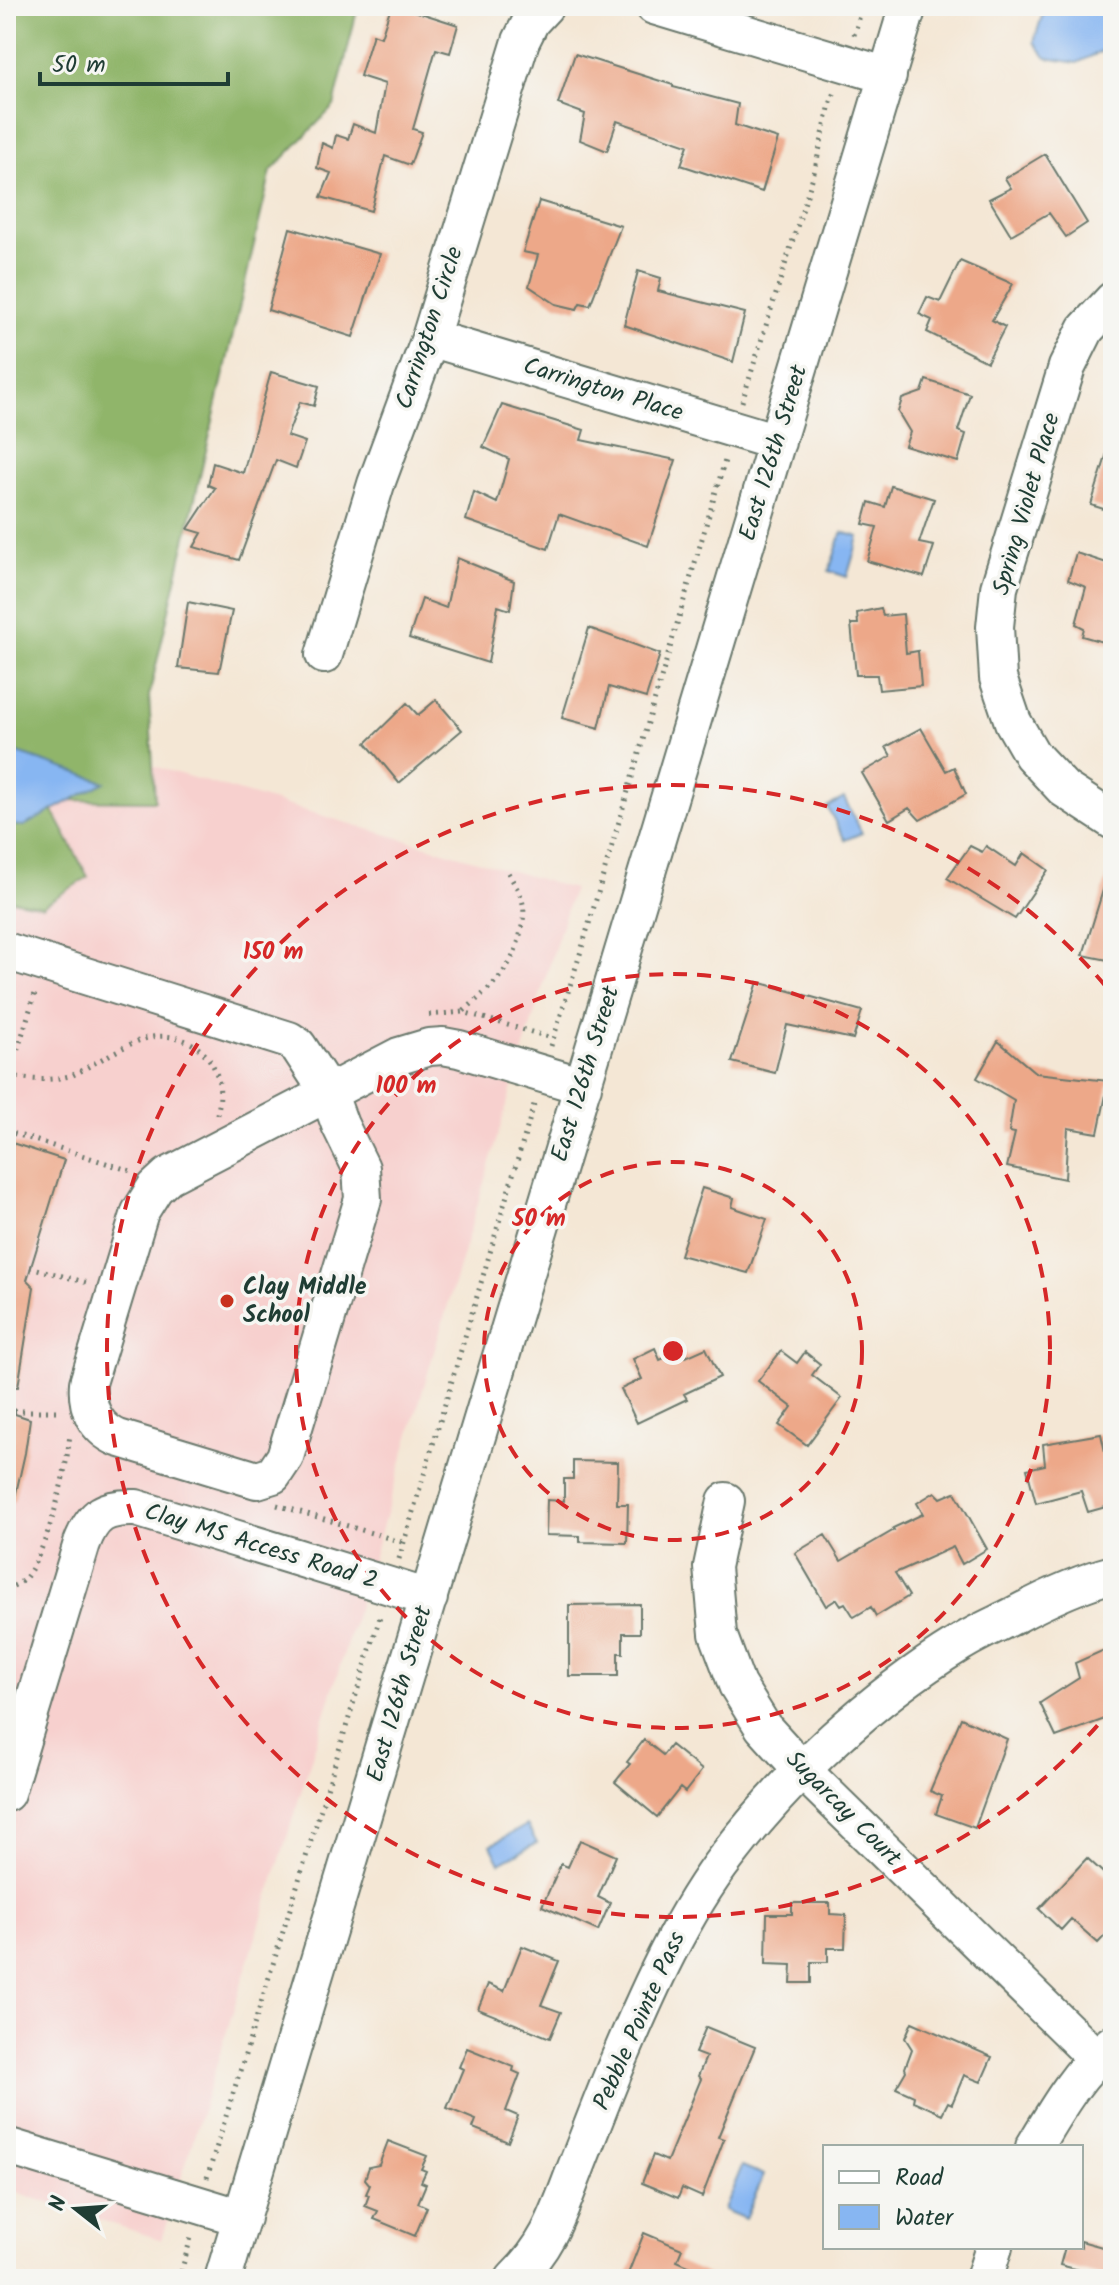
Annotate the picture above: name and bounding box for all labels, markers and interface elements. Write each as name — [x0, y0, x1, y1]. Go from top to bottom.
scale bar — [40, 36, 228, 86]
text: 50 m — [52, 46, 106, 85]
street label: Carrington Circle — [385, 241, 475, 415]
street label: Carrington Place — [518, 347, 688, 433]
street label: East 126th Street — [729, 360, 819, 546]
street label: Spring Violet Place — [982, 408, 1072, 600]
text: 150 m — [243, 933, 303, 972]
street label: East 126th Street — [541, 981, 631, 1167]
text: 100 m — [376, 1067, 436, 1106]
text: 50 m — [511, 1200, 566, 1239]
place label: Clay Middle School — [243, 1268, 367, 1335]
marker: Clay Middle School — [218, 1292, 236, 1310]
centre of rings — [659, 1337, 687, 1365]
street label: Clay MS Access Road 2 — [139, 1493, 383, 1601]
street label: East 126th Street — [356, 1601, 444, 1787]
street label: Sugarcay Court — [776, 1742, 911, 1877]
street label: Pebble Pointe Pass — [583, 1925, 697, 2117]
legend — [823, 2145, 1083, 2249]
text: Road — [895, 2159, 944, 2198]
north arrow — [36, 2169, 116, 2249]
text: N — [40, 2192, 78, 2216]
text: Water — [895, 2199, 955, 2238]

